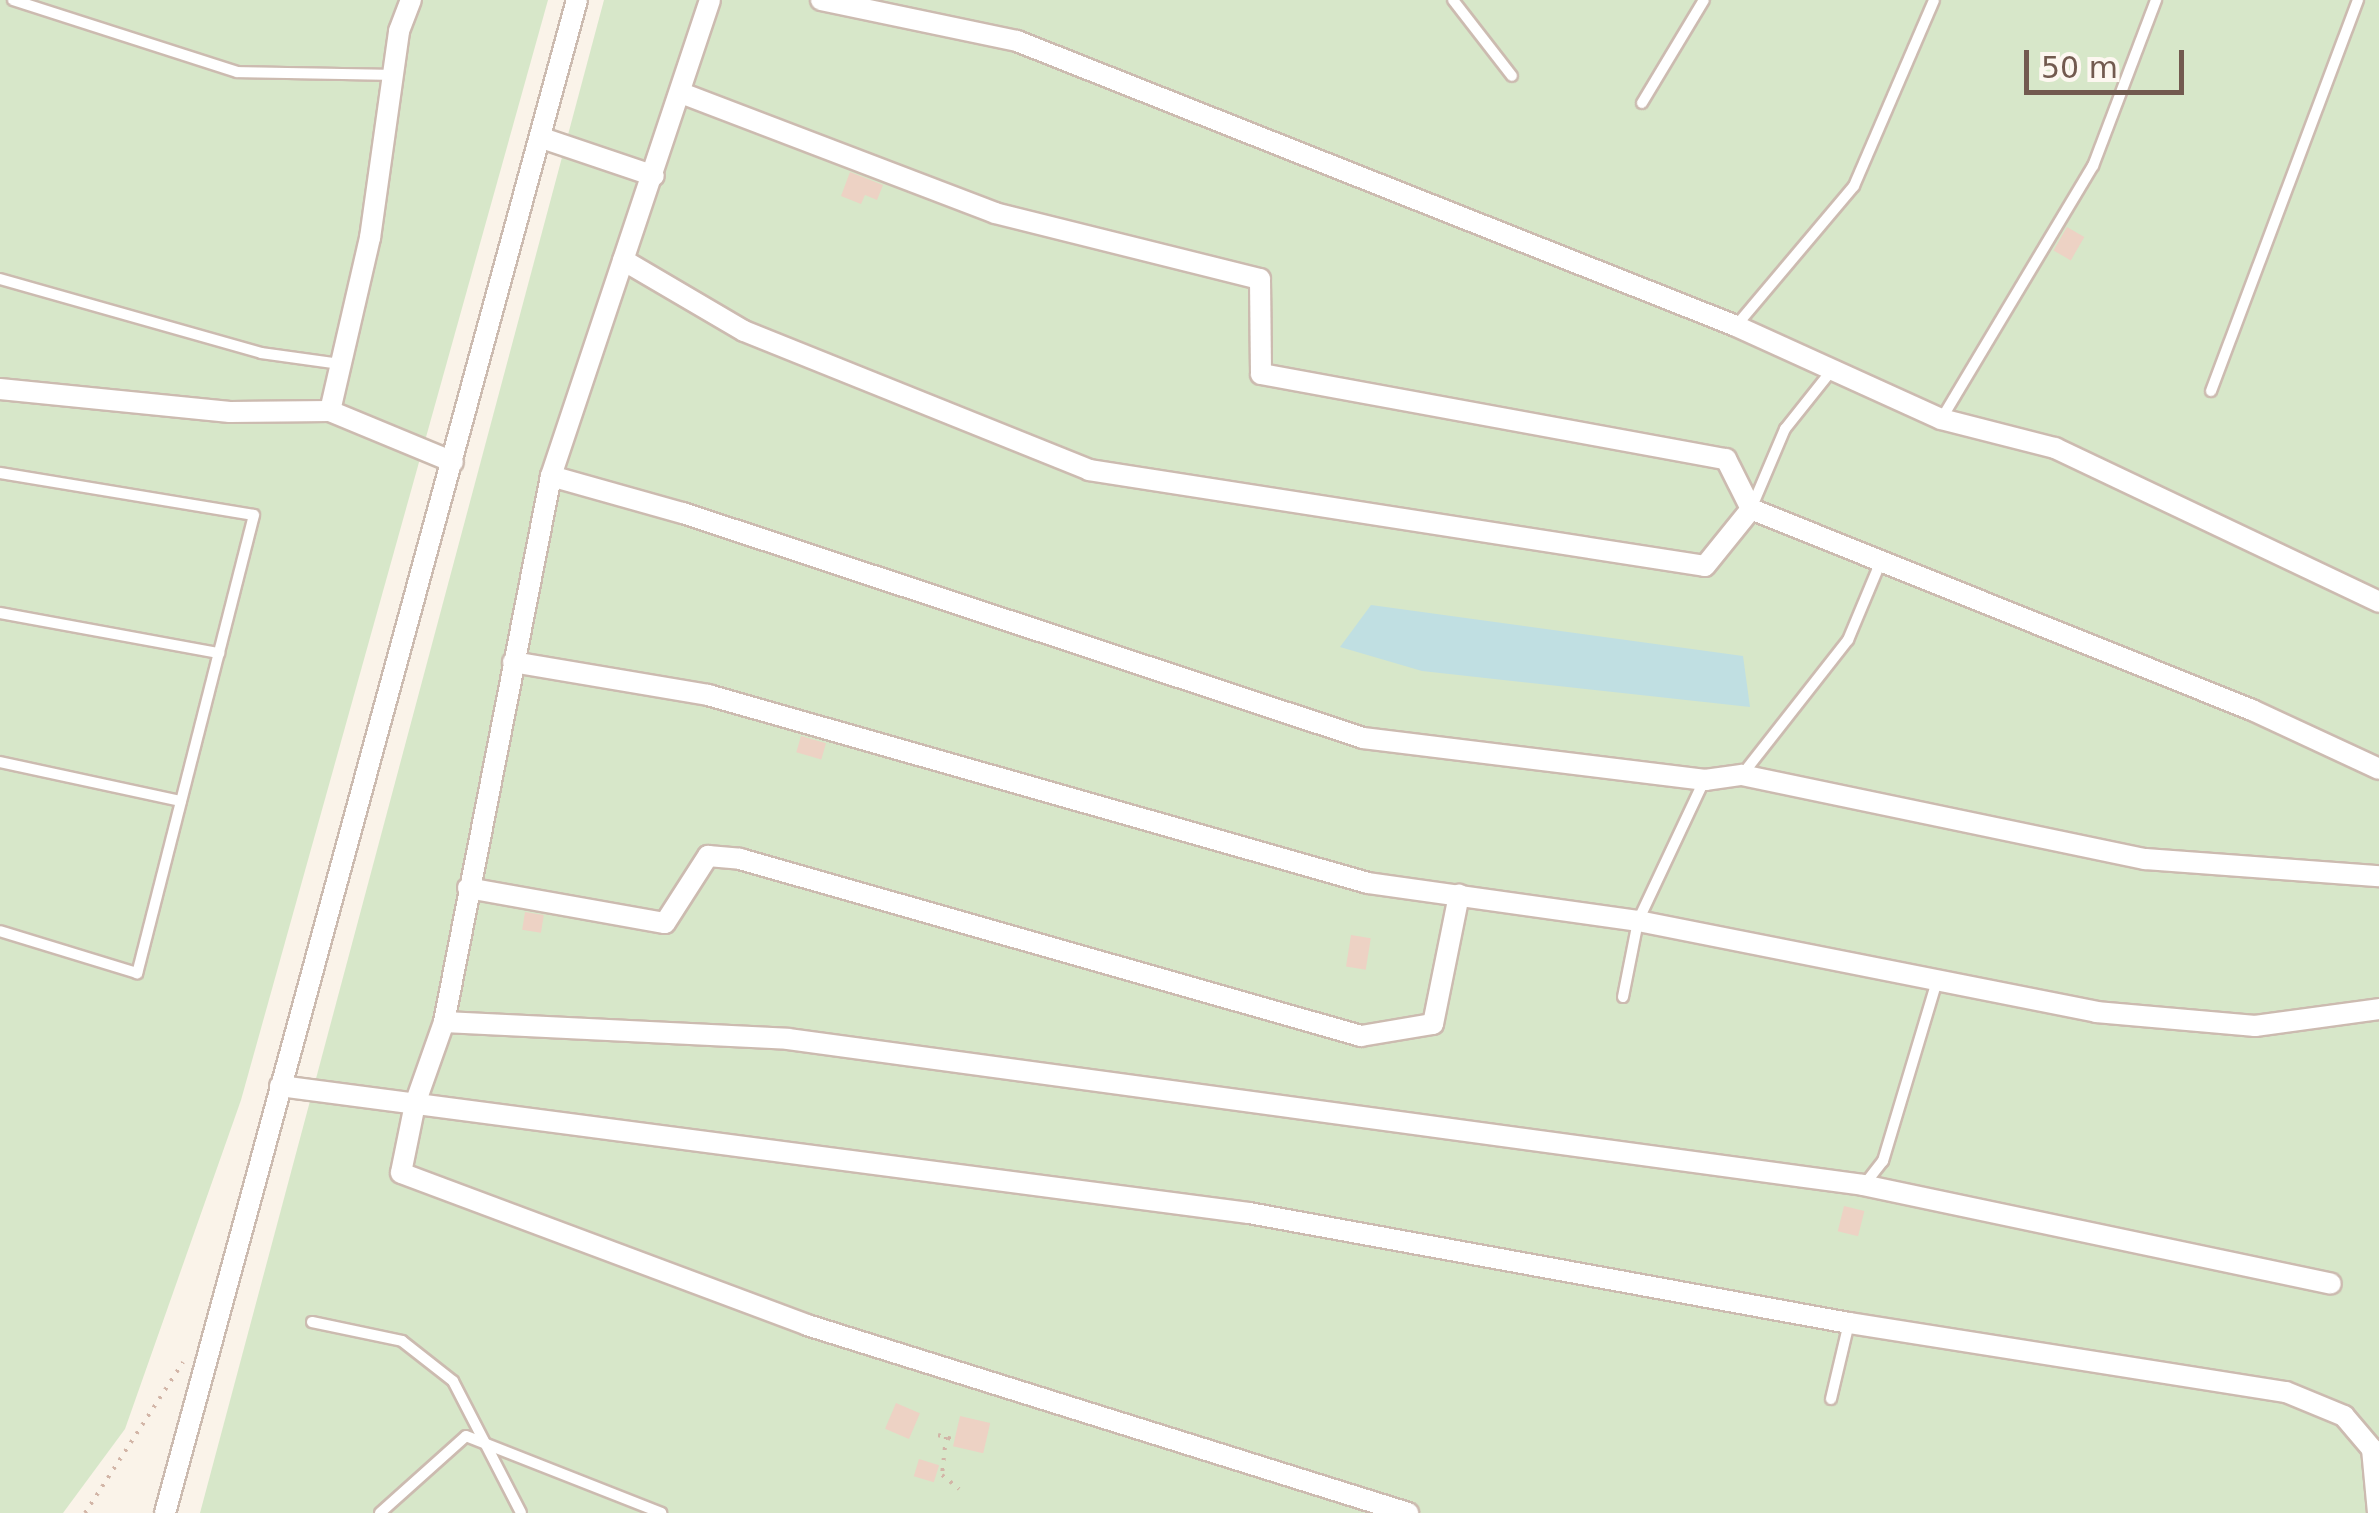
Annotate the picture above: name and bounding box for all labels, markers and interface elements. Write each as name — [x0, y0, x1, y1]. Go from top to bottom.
scale bar — [2029, 30, 2189, 92]
text: 50 m — [2041, 50, 2118, 85]

